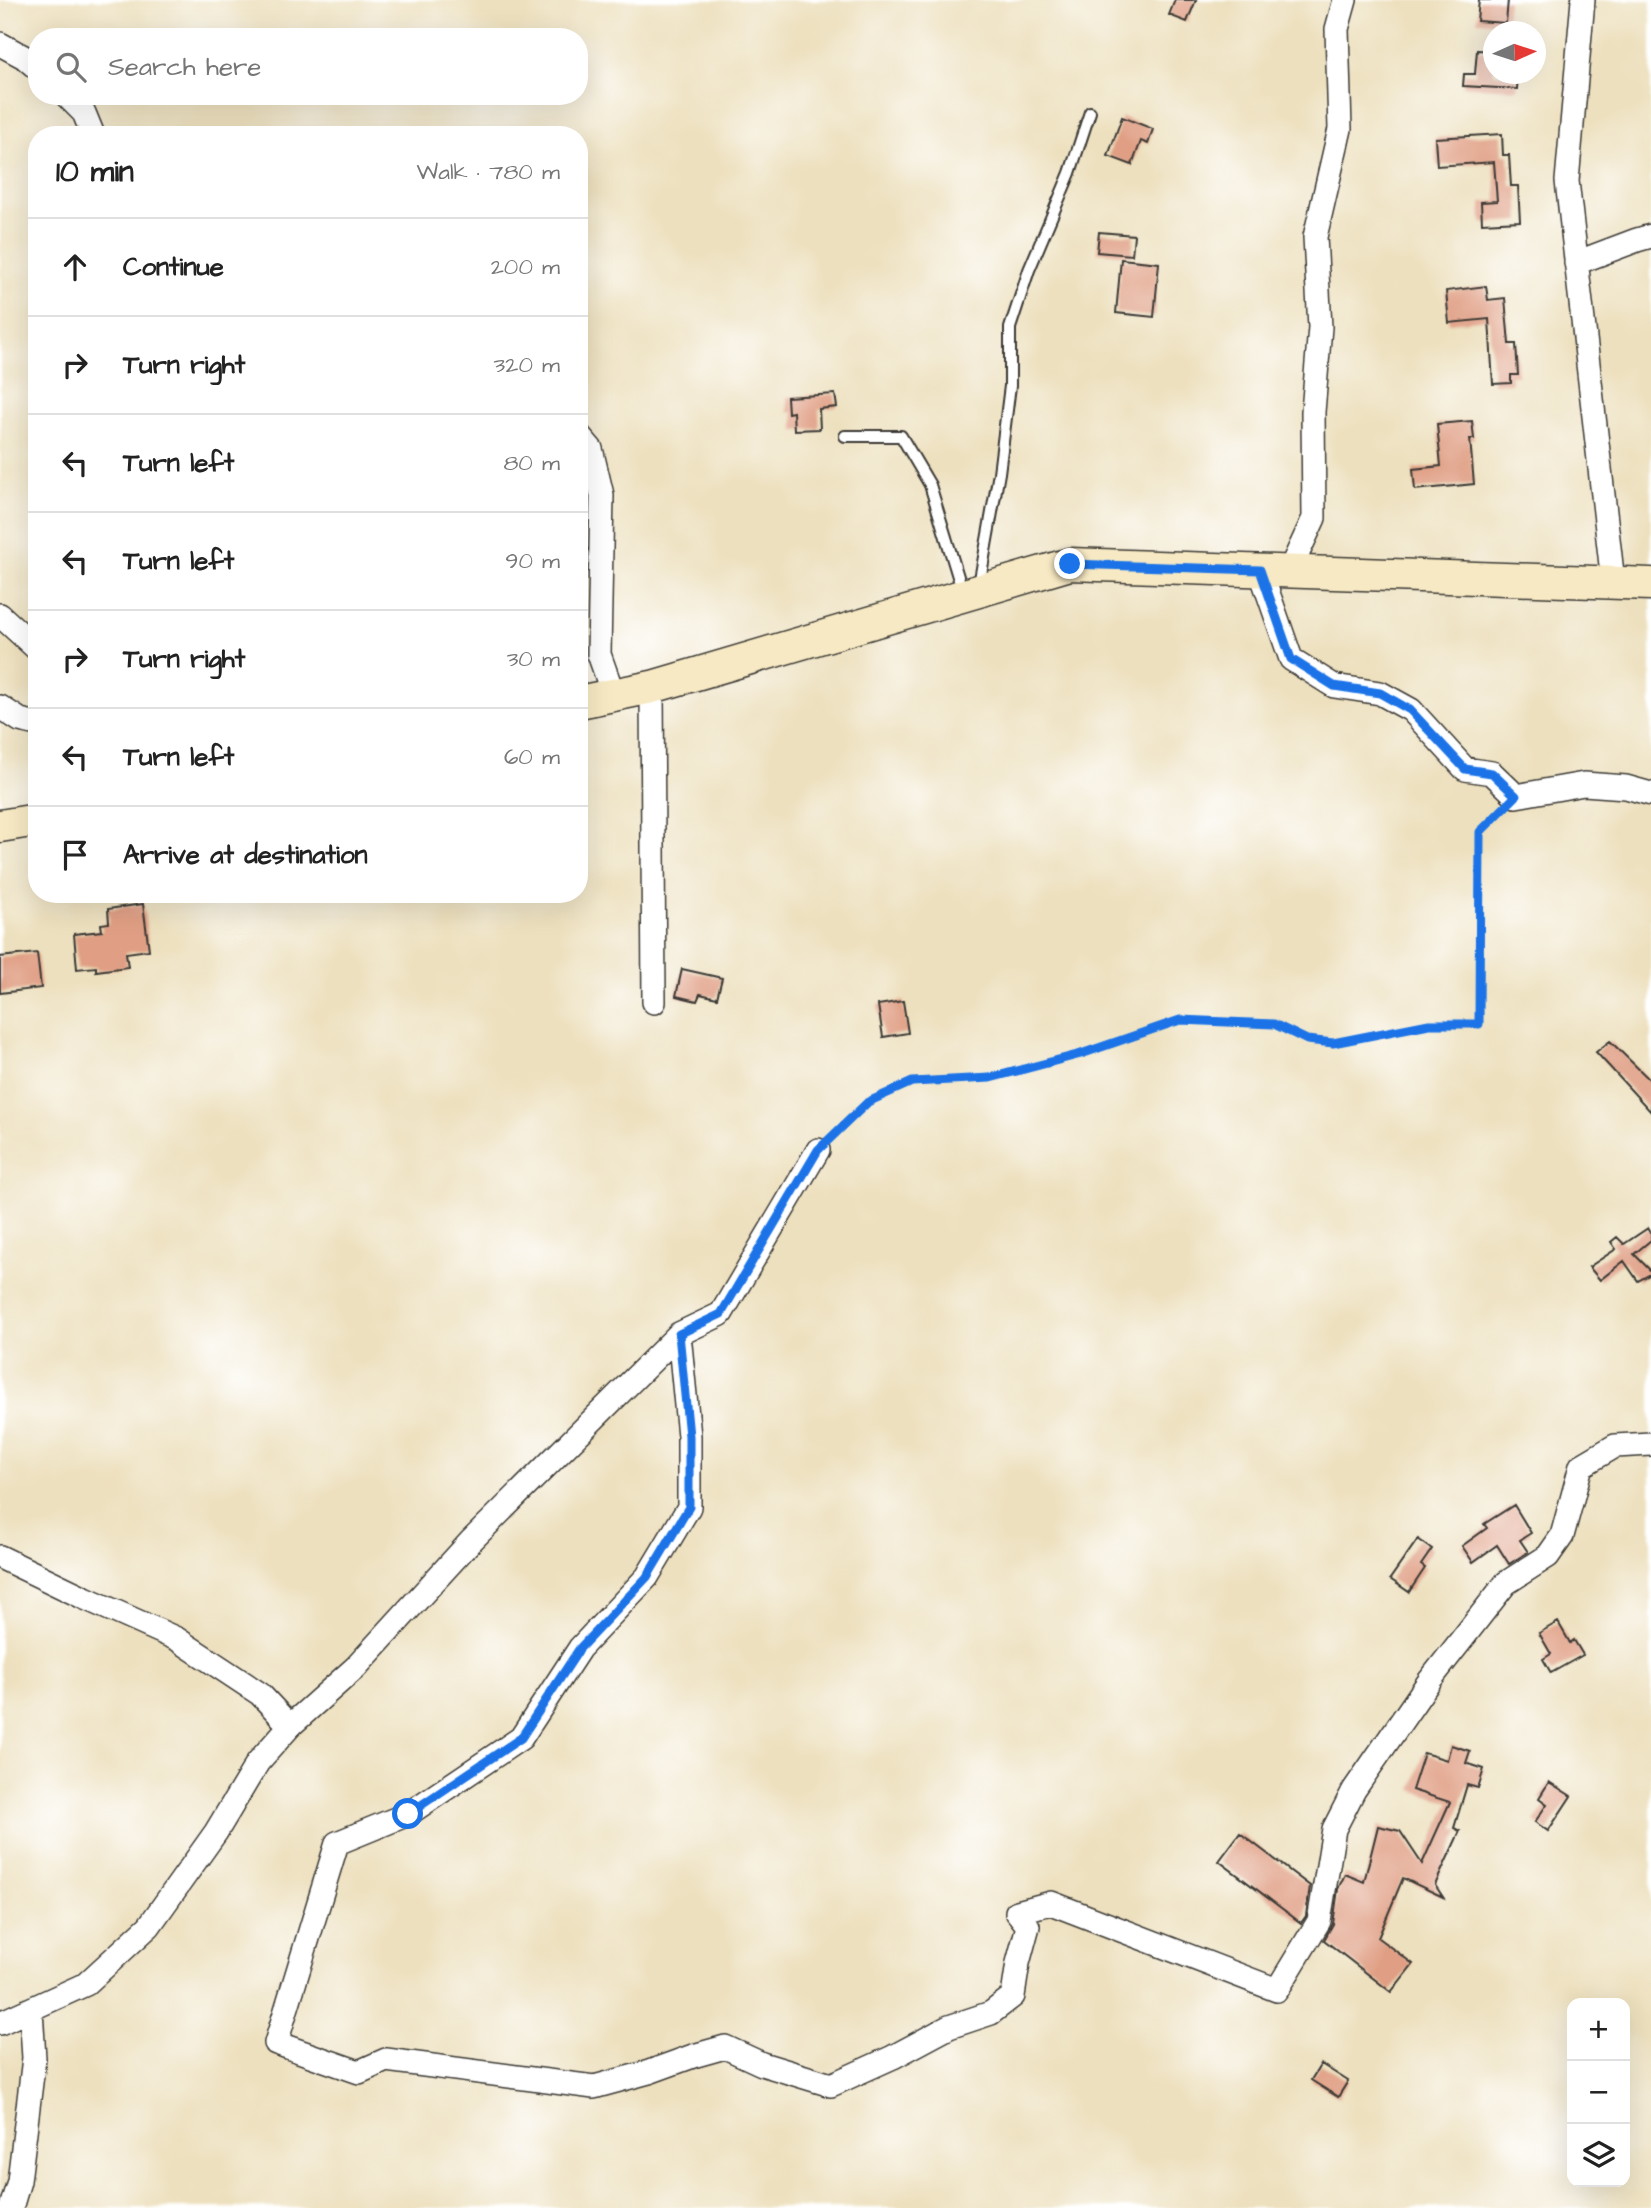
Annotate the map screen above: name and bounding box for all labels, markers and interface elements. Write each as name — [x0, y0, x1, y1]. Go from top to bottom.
north arrow — [1483, 21, 1546, 84]
search box — [28, 28, 588, 105]
icon: search — [52, 48, 90, 86]
text: Search here — [108, 49, 261, 85]
text: 10 min — [56, 151, 134, 193]
text: Walk · 780 m — [417, 156, 560, 188]
icon: ahead — [56, 248, 94, 286]
text: Continue — [123, 249, 224, 285]
text: 200 m — [491, 251, 560, 283]
icon: right — [56, 346, 94, 384]
text: Turn right — [123, 347, 245, 383]
text: 320 m — [494, 349, 560, 381]
icon: left — [56, 444, 94, 482]
text: Turn left — [123, 445, 234, 481]
text: 80 m — [503, 447, 560, 479]
icon: left — [56, 542, 94, 580]
text: Turn left — [123, 543, 234, 579]
text: 90 m — [505, 545, 560, 577]
route end — [1054, 548, 1085, 579]
icon: right — [56, 640, 94, 678]
text: Turn right — [123, 641, 245, 677]
text: 30 m — [507, 643, 560, 675]
icon: left — [56, 738, 94, 776]
text: Turn left — [123, 739, 234, 775]
text: 60 m — [504, 741, 560, 773]
icon: arrive — [56, 836, 94, 874]
text: Arrive at destination — [123, 837, 368, 873]
route start — [392, 1798, 423, 1829]
map controls — [1567, 1998, 1630, 2187]
button: + — [1567, 1998, 1630, 2061]
button: − — [1567, 2061, 1630, 2124]
button: layers — [1567, 2124, 1630, 2187]

